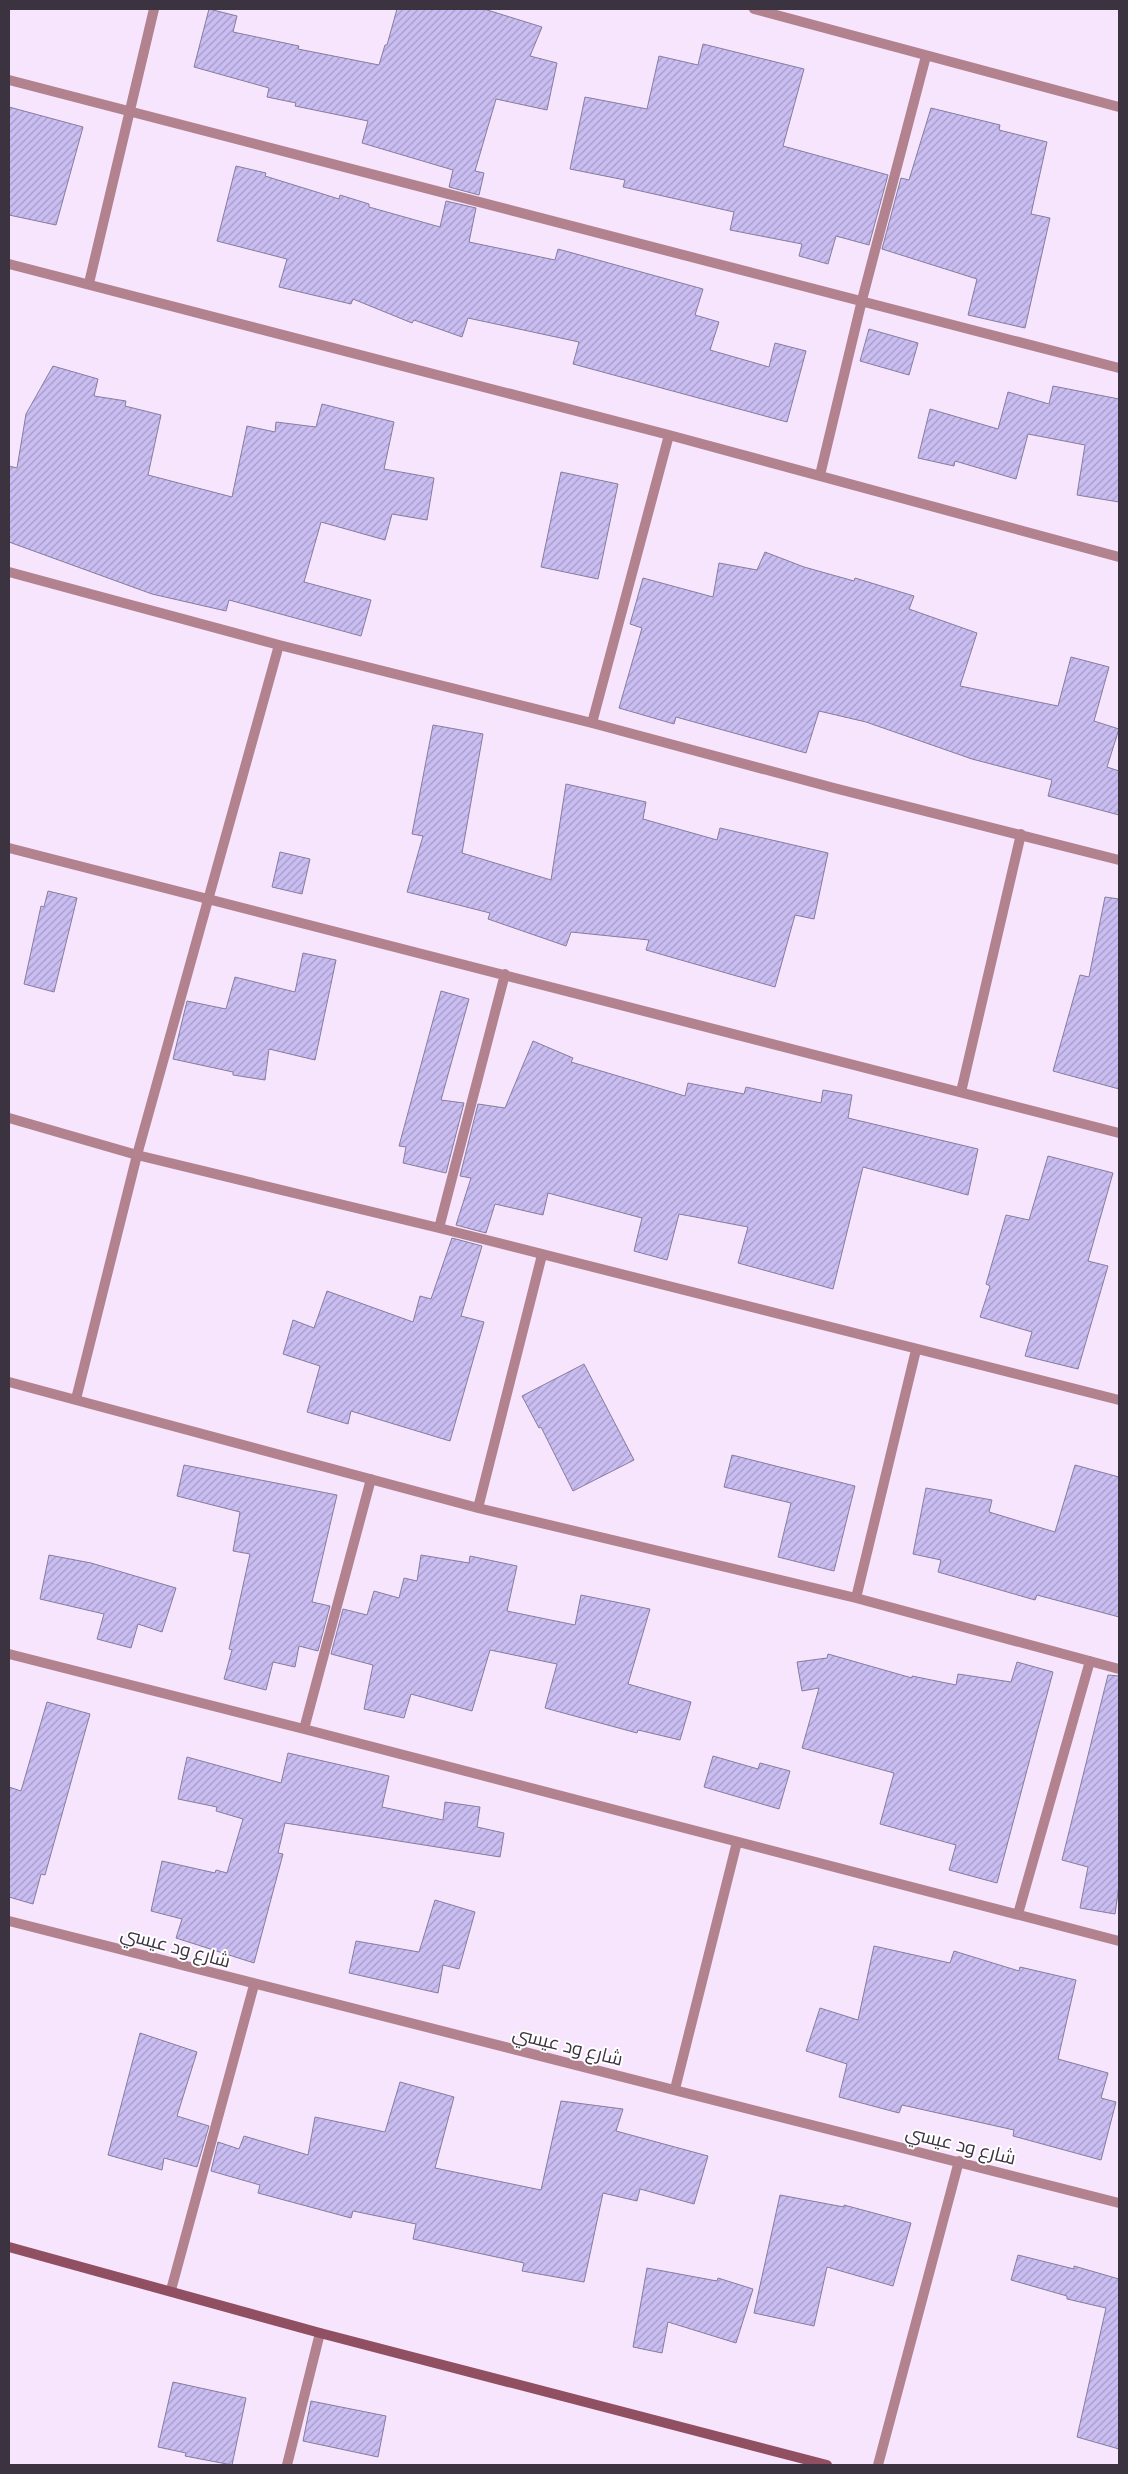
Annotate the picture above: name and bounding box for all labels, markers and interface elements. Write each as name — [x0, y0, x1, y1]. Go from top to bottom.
street label: شارع ود عيسي — [117, 1917, 234, 1976]
street label: شارع ود عيسي — [510, 2017, 626, 2074]
street label: شارع ود عيسي — [903, 2116, 1019, 2173]

